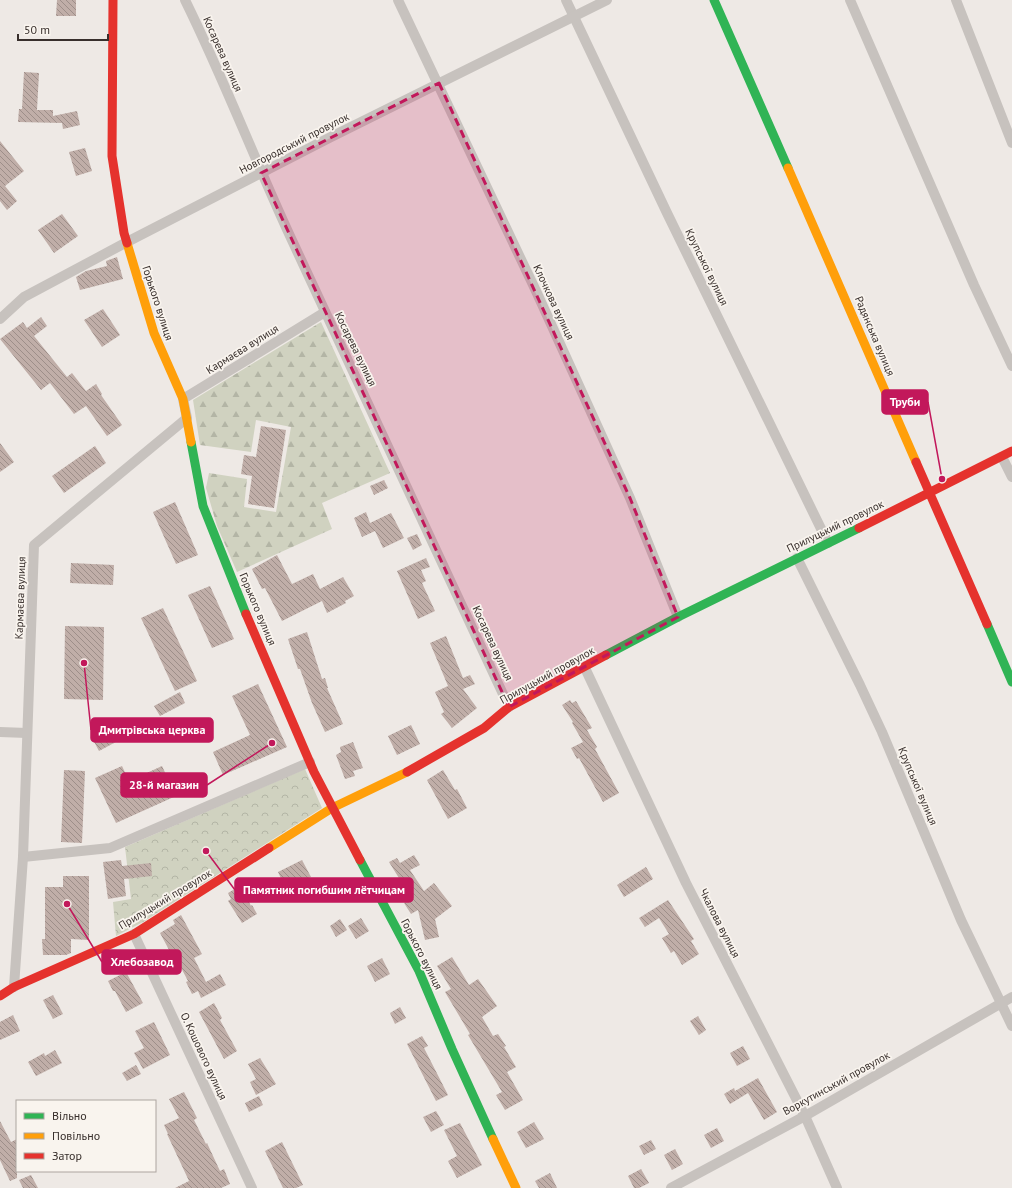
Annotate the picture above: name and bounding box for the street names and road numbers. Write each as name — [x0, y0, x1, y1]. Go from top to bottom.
street label: Косарева вулиця — [200, 14, 246, 94]
street label: Новгородський провулок — [237, 109, 352, 177]
street label: Крупської вулиця — [682, 226, 732, 308]
street label: Клочкова вулиця — [530, 262, 578, 342]
street label: Горького вулиця — [139, 264, 177, 342]
street label: Радянська вулиця — [852, 294, 898, 378]
street label: Косарева вулиця — [332, 310, 380, 388]
street label: Кармаєва вулиця — [203, 321, 281, 377]
street label: Прилуцький провулок — [784, 496, 886, 556]
street label: Кармаєва вулиця — [12, 556, 28, 640]
street label: Горького вулиця — [236, 571, 280, 647]
street label: Косарева вулиця — [470, 603, 516, 683]
street label: Прилуцький провулок — [497, 643, 597, 707]
street label: Крупської вулиця — [895, 745, 941, 827]
street label: Прилуцький провулок — [116, 865, 215, 932]
street label: Чкалова вулиця — [697, 886, 743, 960]
street label: Горького вулиця — [398, 916, 446, 992]
street label: О. Кошового вулиця — [178, 1010, 230, 1102]
street label: Воркутинський провулок — [780, 1047, 893, 1118]

